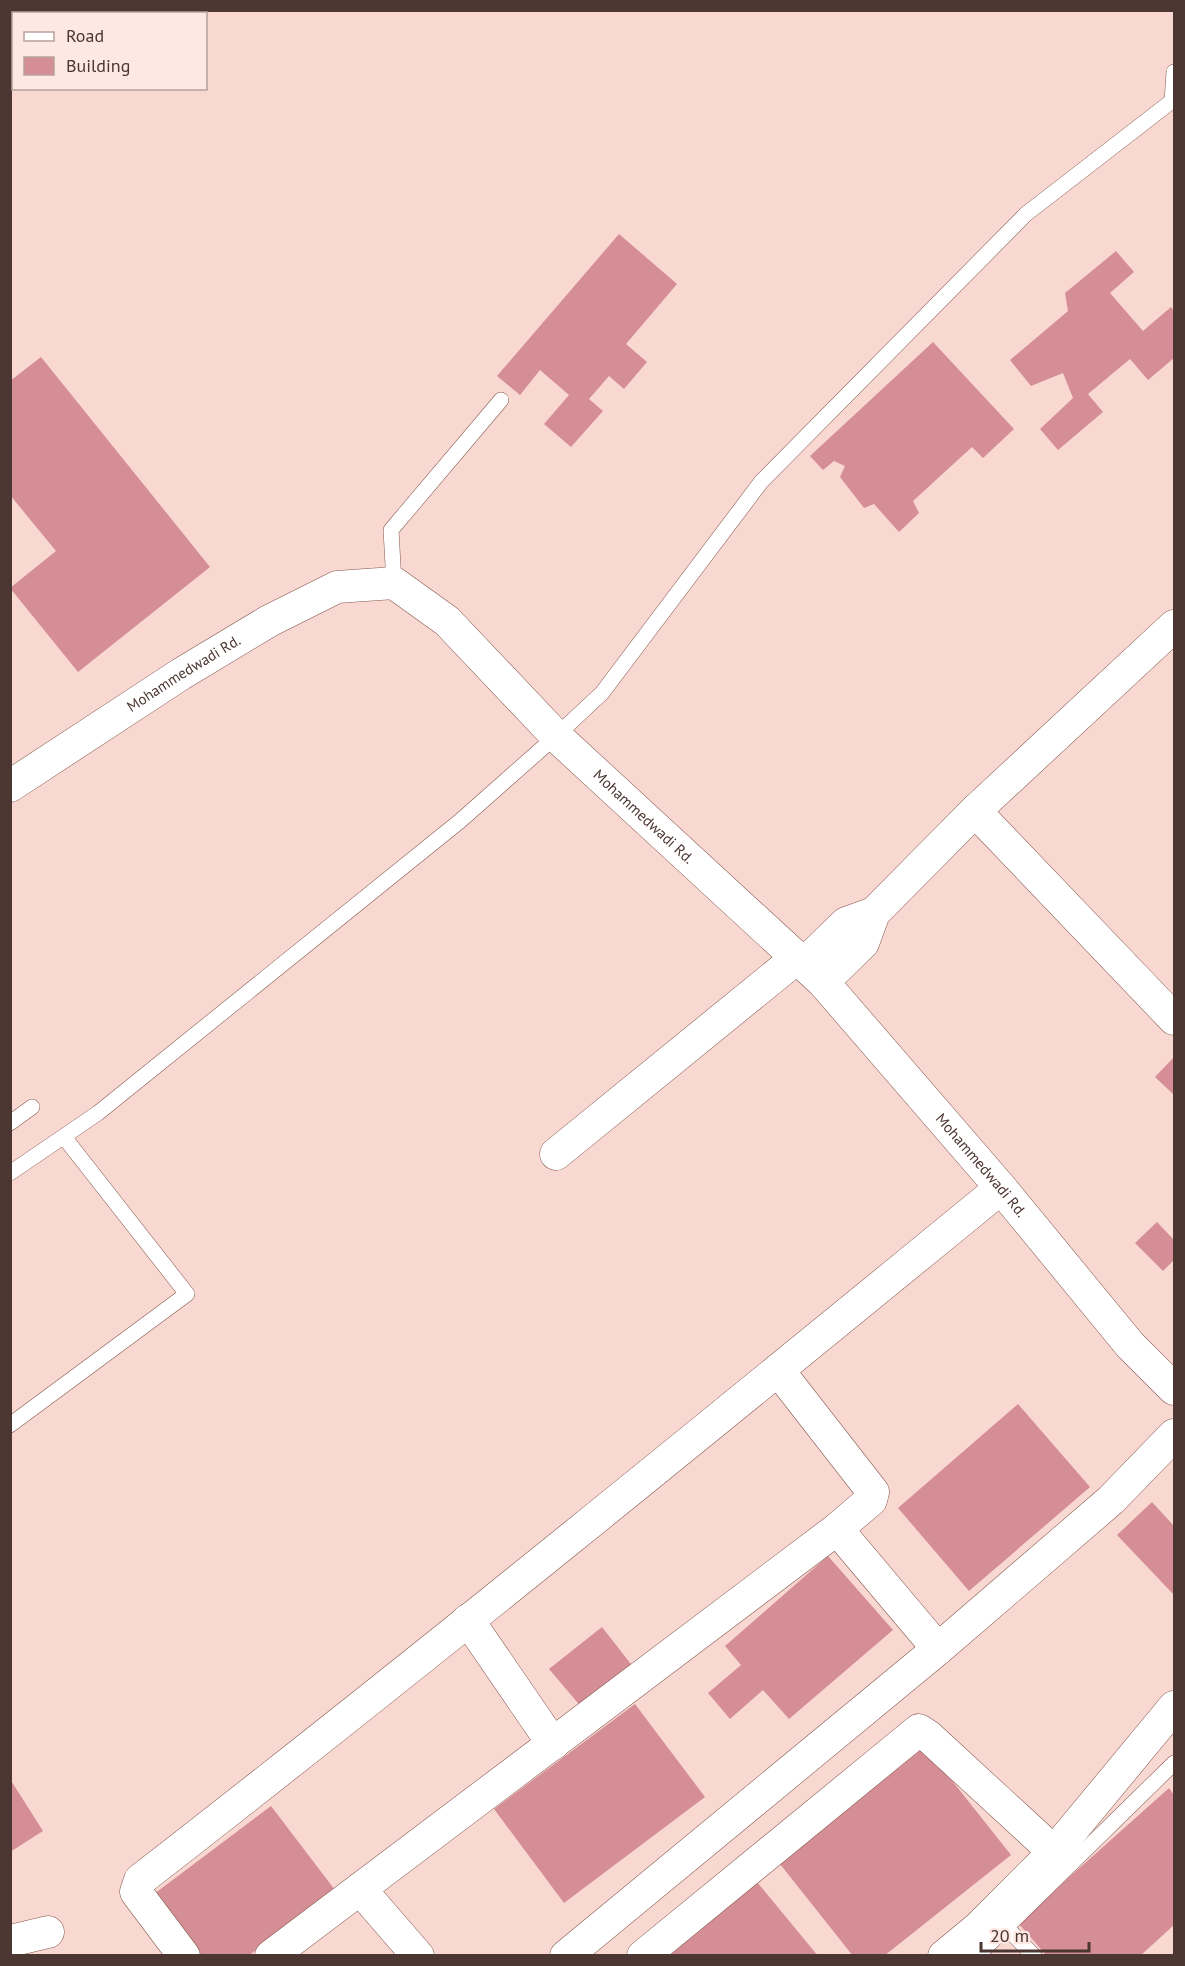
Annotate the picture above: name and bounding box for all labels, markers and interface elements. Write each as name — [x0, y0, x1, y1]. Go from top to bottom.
legend — [12, 12, 207, 90]
text: Road — [66, 24, 104, 47]
text: Building — [66, 54, 130, 77]
street label: Mohammedwadi Rd. — [123, 630, 244, 716]
street label: Mohammedwadi Rd. — [589, 765, 698, 867]
street label: Mohammedwadi Rd. — [932, 1109, 1031, 1221]
scale bar — [981, 1915, 1089, 1953]
text: 20 m — [990, 1924, 1029, 1947]

